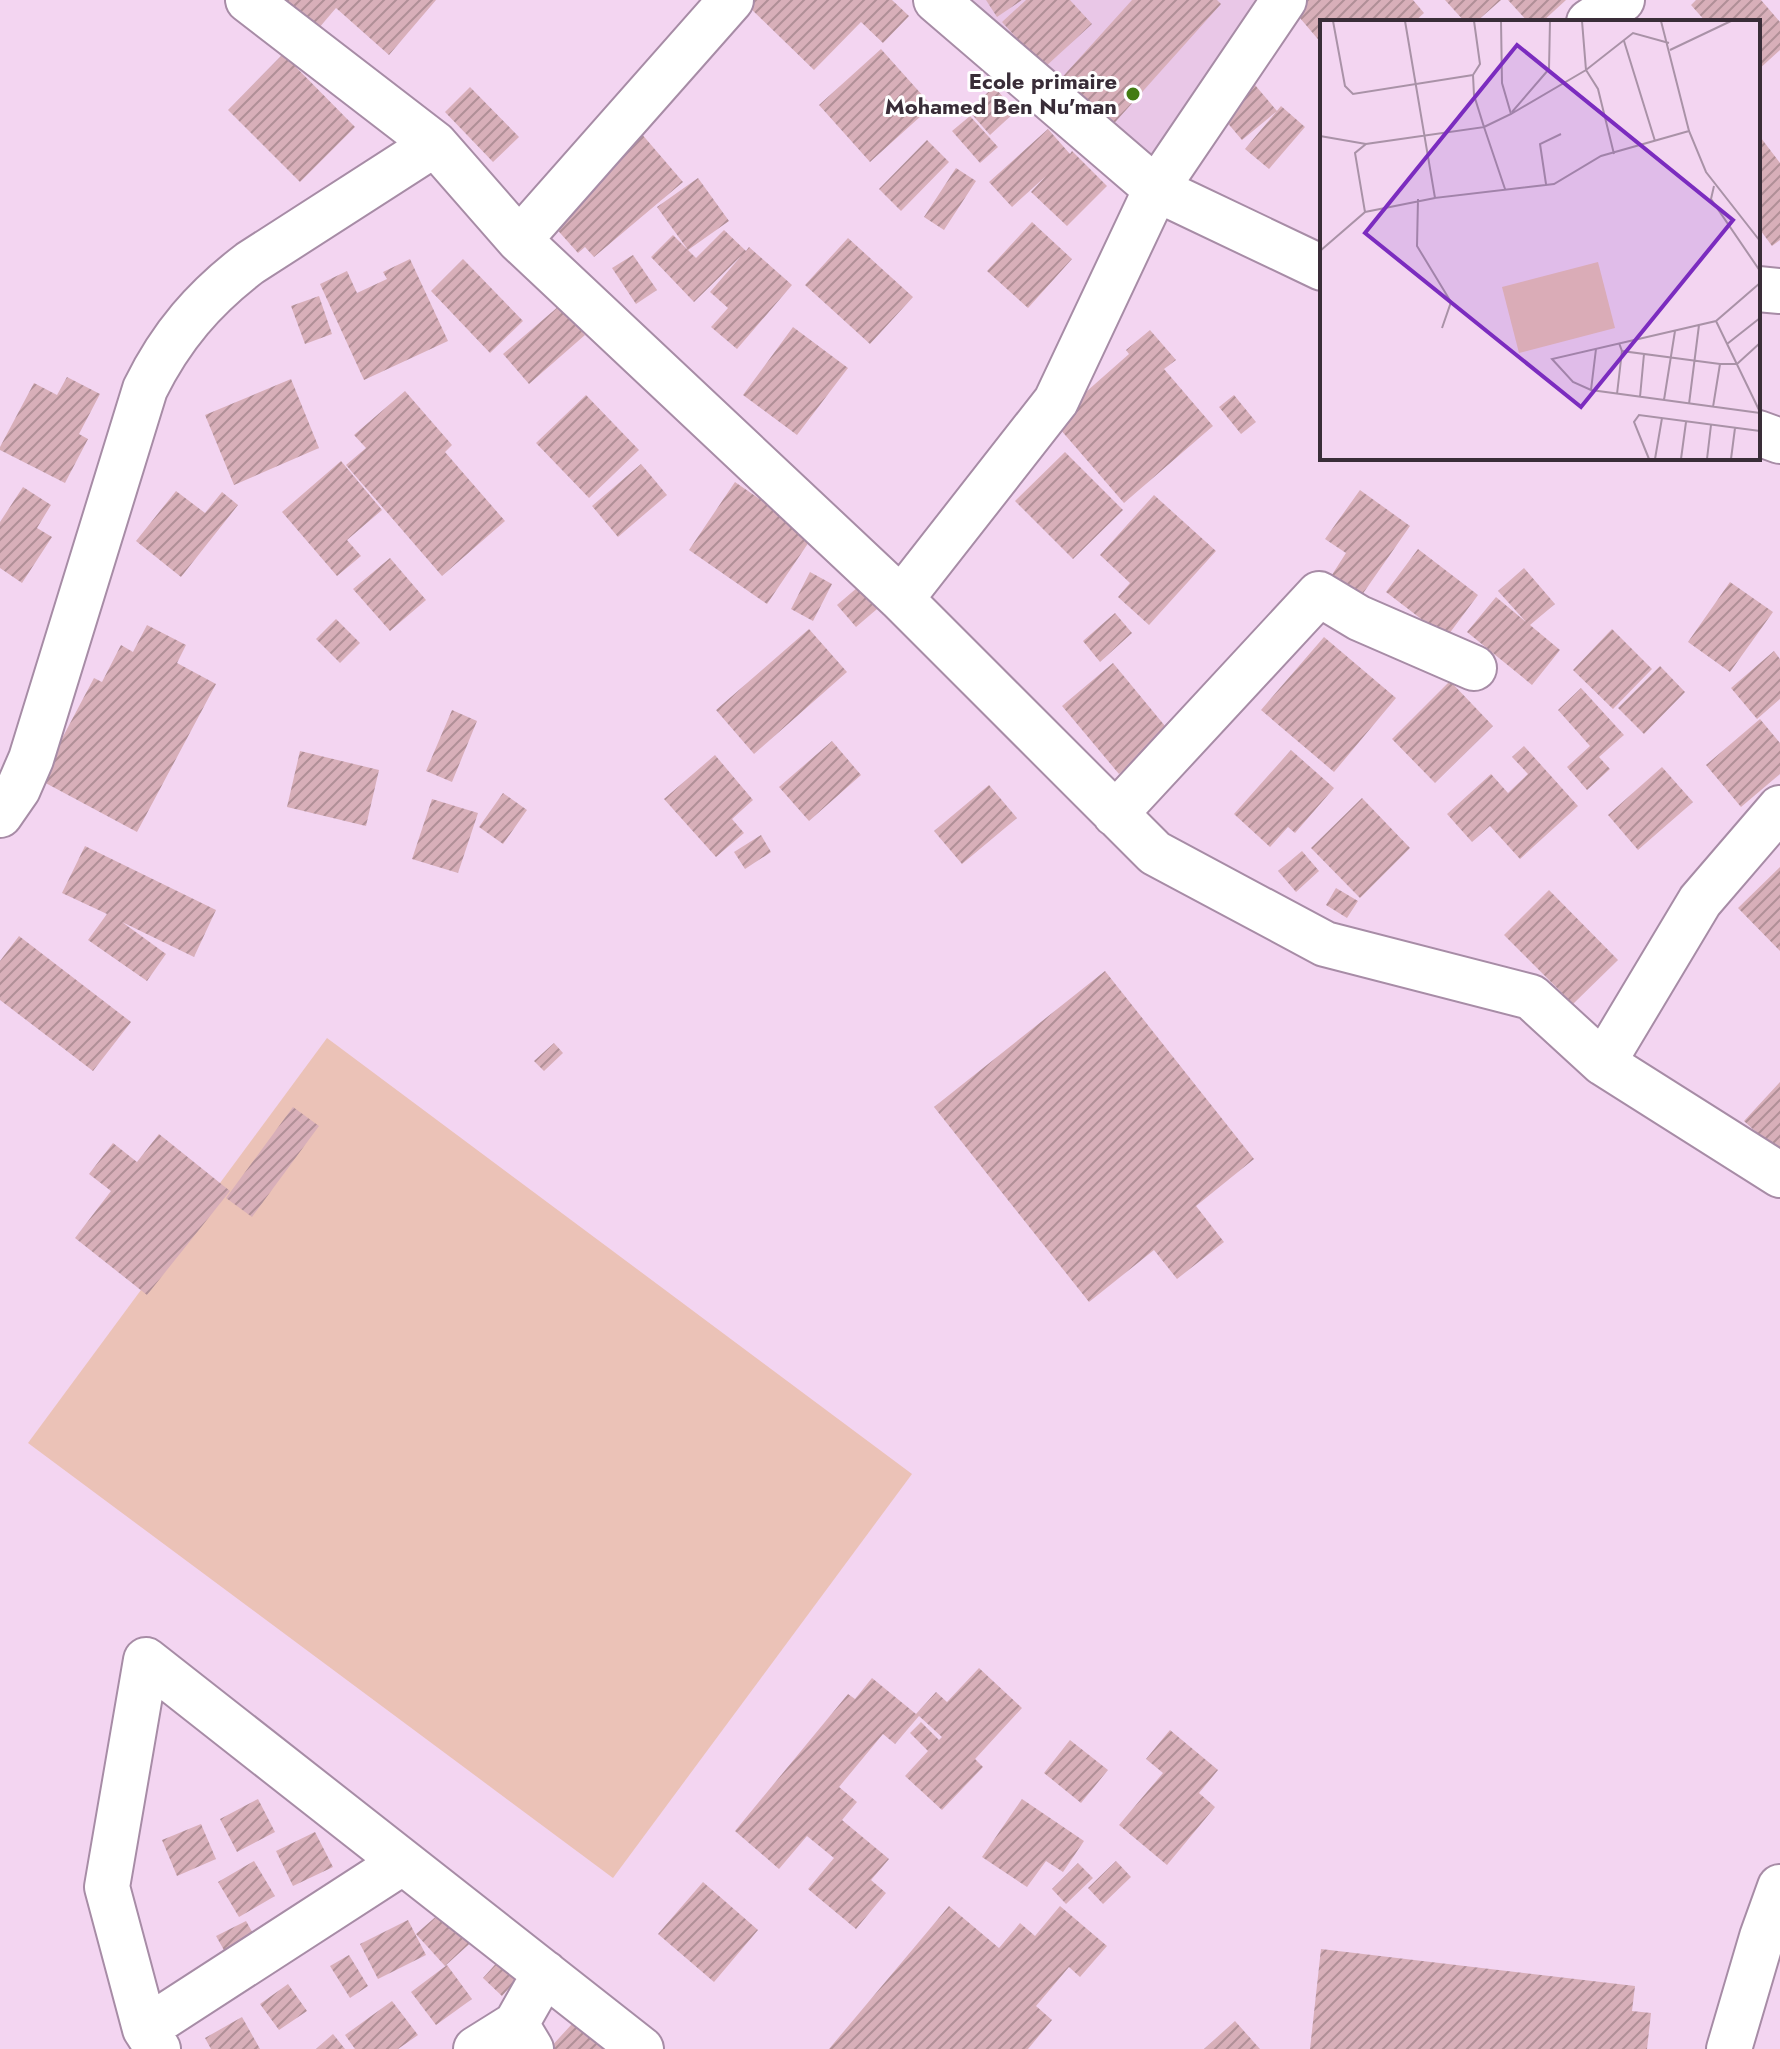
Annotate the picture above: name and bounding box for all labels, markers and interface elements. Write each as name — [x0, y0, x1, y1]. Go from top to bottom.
inset map — [1320, 20, 1760, 460]
place label: Ecole primaire Mohamed Ben Nu'man — [885, 65, 1117, 122]
marker: Ecole primaire Mohamed Ben Nu'man — [1124, 85, 1142, 103]

